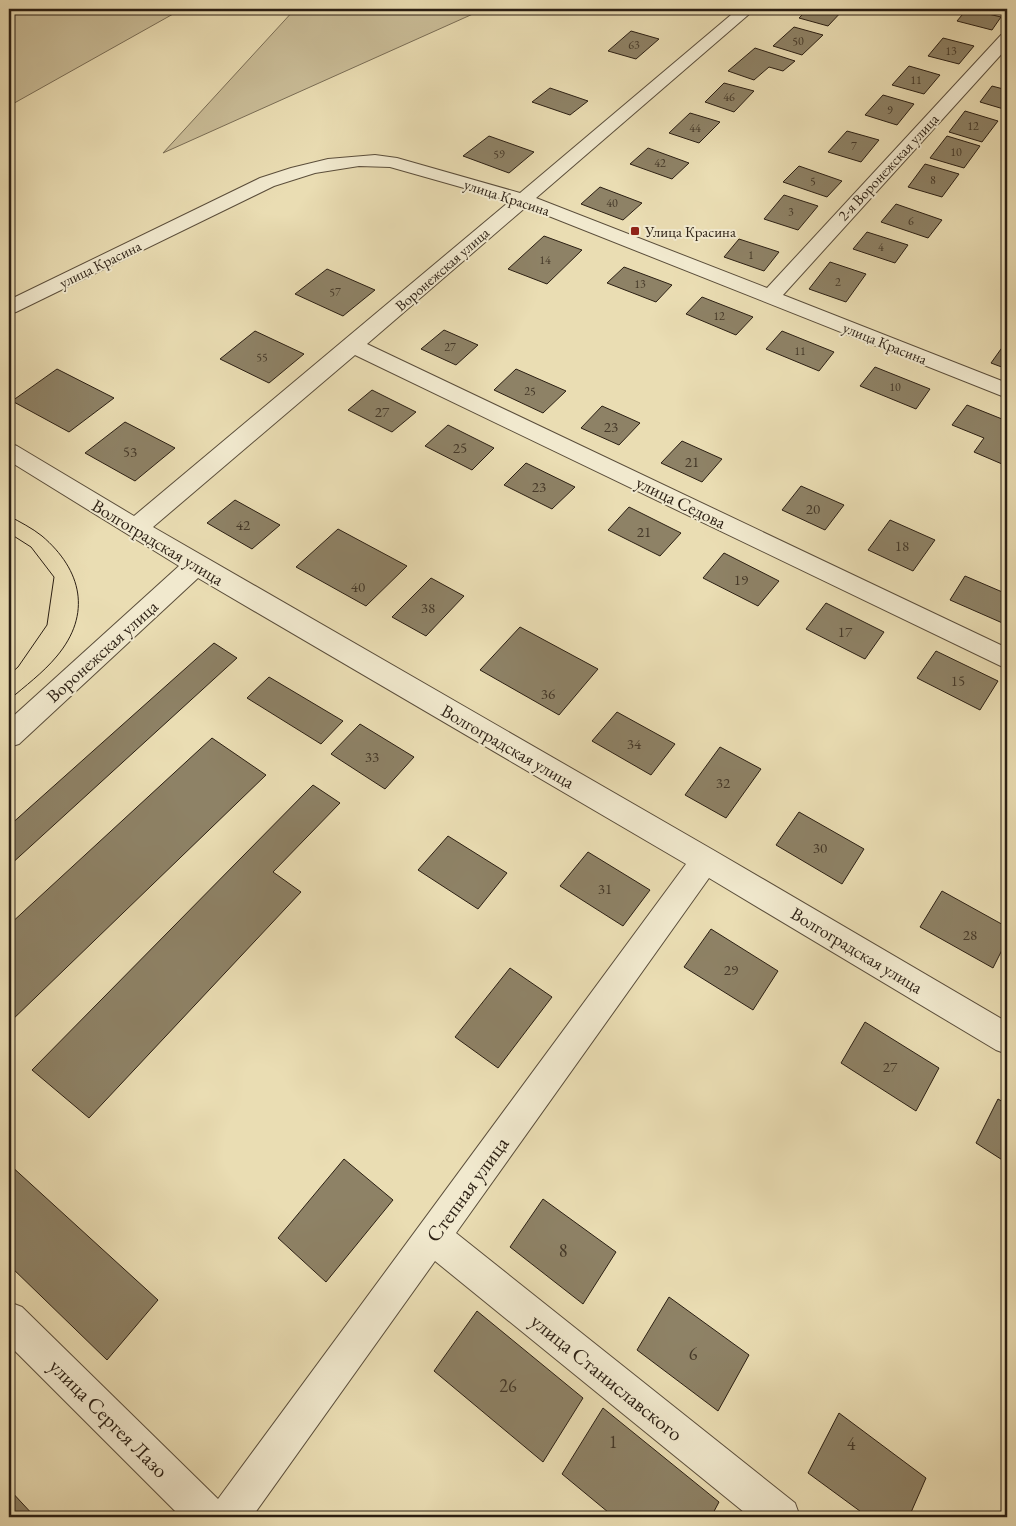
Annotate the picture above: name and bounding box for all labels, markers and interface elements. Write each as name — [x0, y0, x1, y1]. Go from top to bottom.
house number: 50 — [792, 33, 804, 49]
house number: 63 — [628, 37, 640, 53]
house number: 13 — [945, 43, 957, 59]
house number: 11 — [910, 72, 922, 88]
house number: 46 — [723, 89, 735, 105]
house number: 9 — [887, 102, 893, 118]
street label: 2-я Воронежская улица — [833, 109, 943, 225]
house number: 12 — [967, 118, 979, 134]
house number: 44 — [689, 120, 701, 136]
house number: 7 — [851, 138, 857, 154]
house number: 10 — [950, 144, 962, 160]
house number: 59 — [493, 146, 505, 162]
house number: 42 — [654, 155, 666, 171]
house number: 8 — [930, 172, 936, 188]
house number: 5 — [810, 173, 816, 189]
street label: улица Красина — [462, 174, 552, 220]
house number: 40 — [606, 195, 618, 211]
house number: 3 — [788, 204, 794, 220]
house number: 6 — [908, 213, 914, 229]
place label: Улица Красина — [644, 222, 736, 241]
street label: Воронежская улица — [391, 223, 493, 315]
marker: Улица Красина — [629, 225, 641, 237]
street label: улица Красина — [56, 236, 144, 292]
house number: 4 — [878, 239, 884, 255]
house number: 1 — [748, 247, 754, 263]
house number: 14 — [539, 252, 551, 268]
house number: 2 — [835, 274, 841, 290]
house number: 13 — [634, 276, 646, 292]
house number: 57 — [329, 284, 341, 300]
house number: 12 — [713, 308, 725, 324]
street label: улица Красина — [840, 318, 930, 368]
house number: 27 — [444, 339, 456, 355]
house number: 11 — [794, 343, 806, 359]
house number: 55 — [256, 349, 268, 365]
house number: 10 — [889, 379, 901, 395]
house number: 25 — [524, 383, 536, 399]
house number: 27 — [375, 402, 390, 421]
house number: 23 — [604, 417, 618, 436]
house number: 25 — [453, 438, 467, 457]
house number: 53 — [123, 442, 137, 461]
house number: 21 — [685, 452, 699, 471]
street label: улица Седова — [632, 470, 731, 534]
house number: 23 — [532, 477, 546, 496]
street label: Волгоградская улица — [88, 494, 229, 591]
house number: 20 — [806, 499, 820, 518]
house number: 42 — [236, 515, 251, 534]
house number: 21 — [637, 522, 651, 541]
house number: 18 — [895, 536, 909, 555]
house number: 19 — [734, 570, 748, 589]
house number: 40 — [351, 577, 365, 596]
street label: Воронежская улица — [41, 594, 163, 707]
house number: 38 — [421, 598, 435, 617]
house number: 17 — [838, 622, 853, 641]
house number: 15 — [951, 671, 965, 690]
house number: 36 — [541, 684, 555, 703]
street label: Волгоградская улица — [437, 699, 579, 794]
house number: 34 — [627, 734, 642, 753]
house number: 33 — [365, 747, 379, 766]
house number: 32 — [716, 773, 731, 792]
house number: 30 — [813, 838, 827, 857]
house number: 31 — [598, 879, 612, 898]
street label: Волгоградская улица — [787, 902, 928, 999]
house number: 28 — [963, 925, 977, 944]
house number: 29 — [724, 960, 738, 979]
house number: 27 — [883, 1057, 898, 1076]
street label: Степная улица — [420, 1130, 515, 1247]
house number: 8 — [559, 1239, 567, 1262]
street label: улица Станиславского — [525, 1307, 689, 1447]
house number: 6 — [689, 1342, 698, 1365]
street label: улица Сергея Лазо — [44, 1353, 174, 1483]
house number: 26 — [499, 1374, 517, 1397]
house number: 1 — [609, 1430, 617, 1453]
house number: 4 — [847, 1432, 856, 1455]

